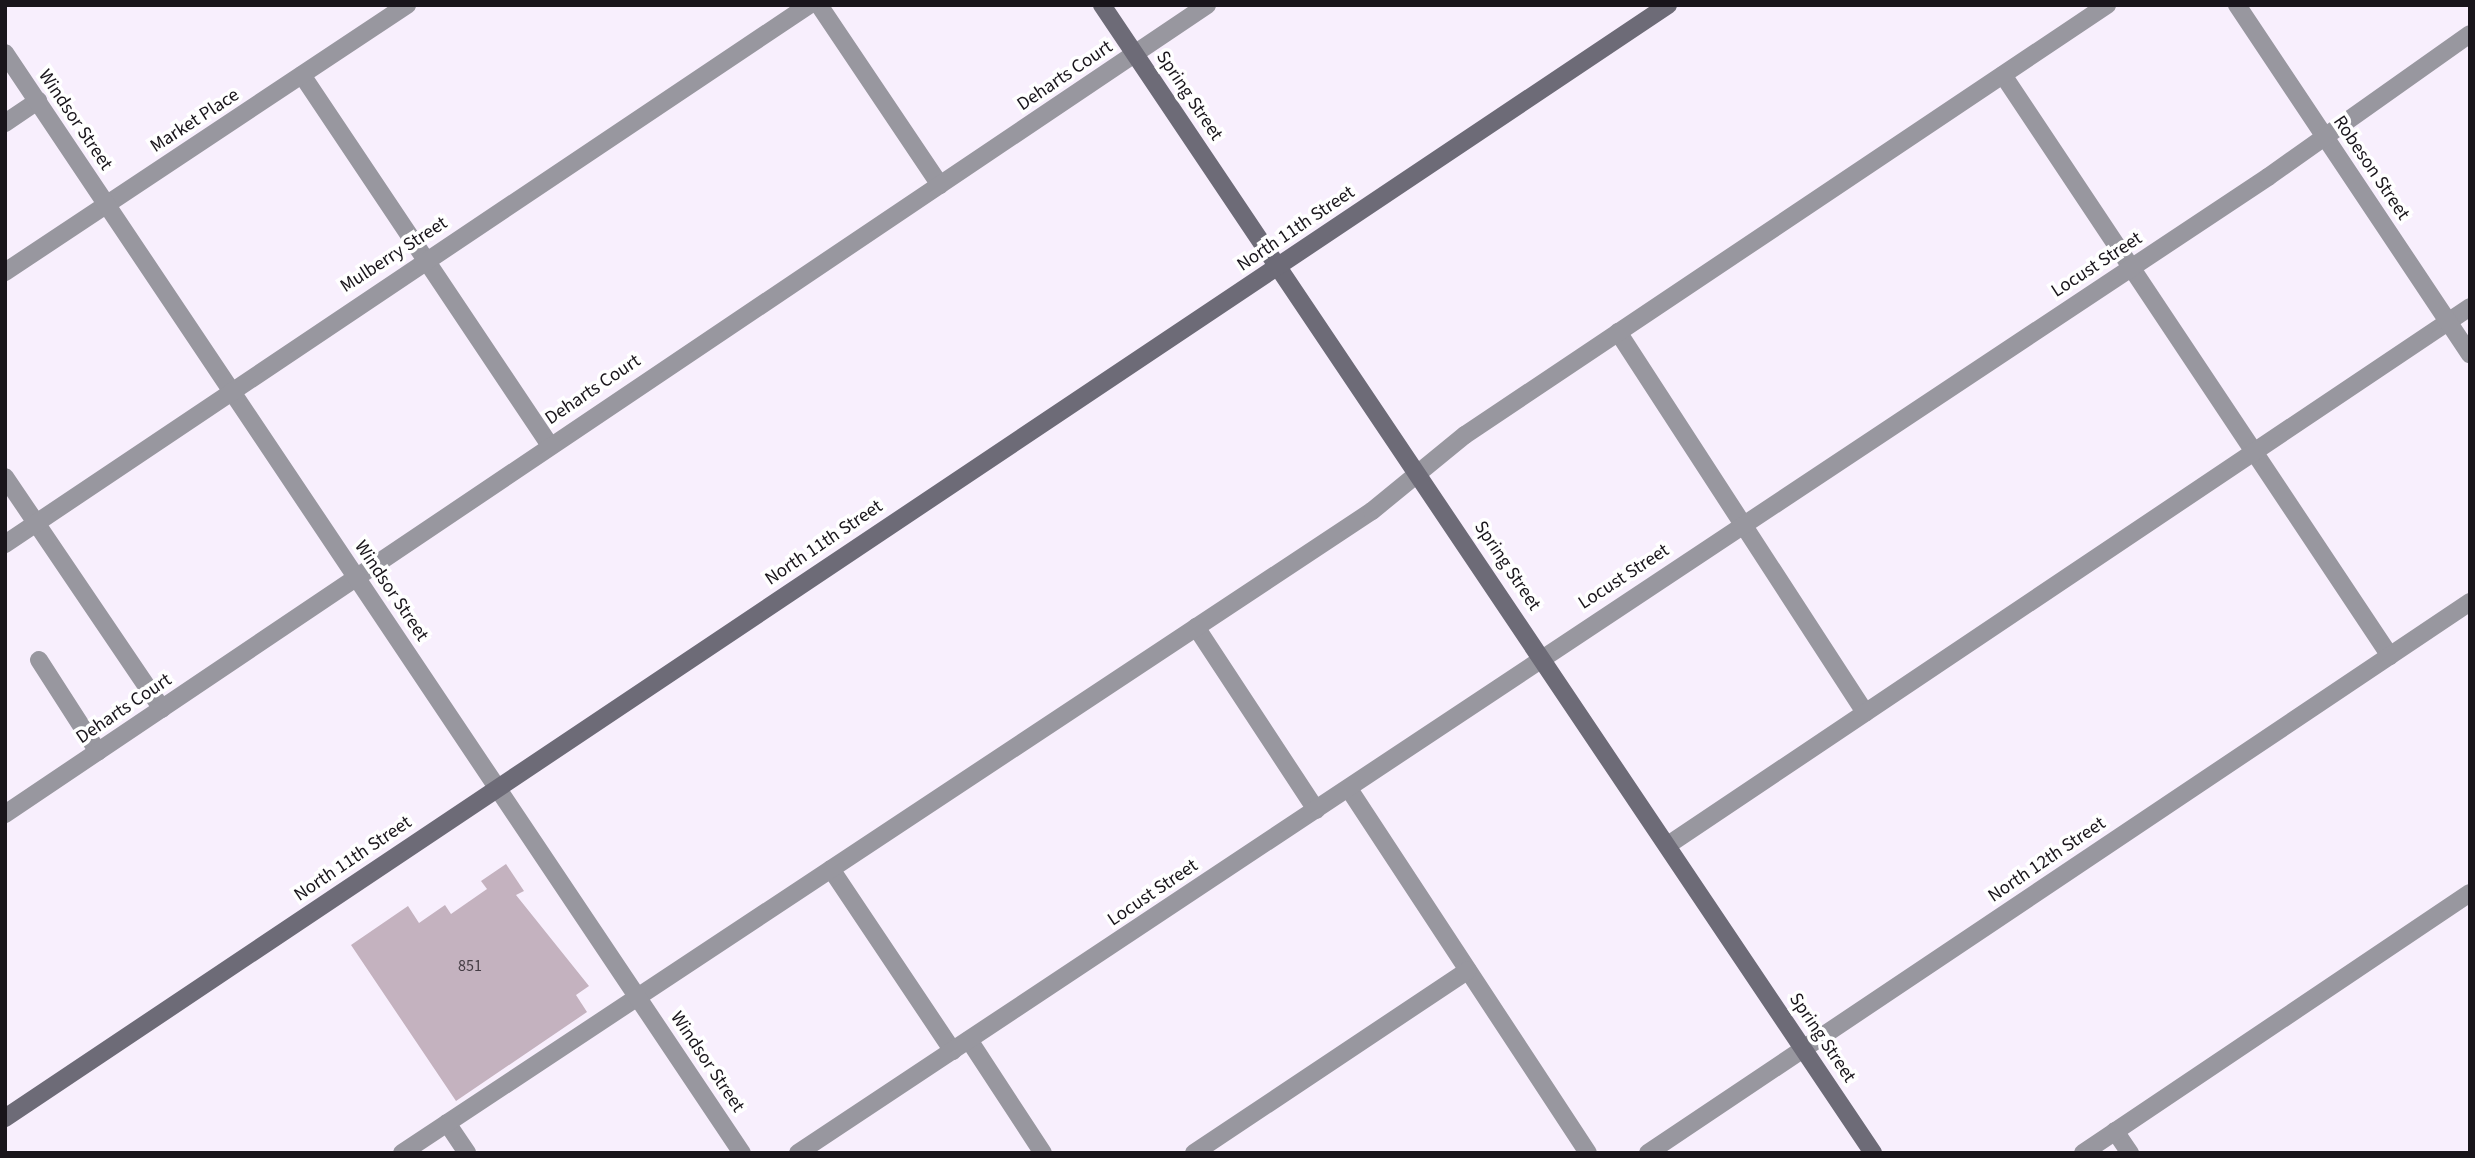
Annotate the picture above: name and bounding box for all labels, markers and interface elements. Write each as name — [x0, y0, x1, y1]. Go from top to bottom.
street label: Deharts Court — [1013, 36, 1117, 116]
street label: Spring Street — [1151, 47, 1227, 145]
street label: Windsor Street — [33, 65, 117, 175]
street label: Market Place — [146, 84, 244, 158]
street label: Robeson Street — [2328, 112, 2414, 224]
street label: North 11th Street — [1233, 181, 1359, 277]
street label: Mulberry Street — [336, 212, 452, 298]
street label: Locust Street — [2047, 227, 2147, 303]
street label: Deharts Court — [541, 350, 645, 430]
street label: North 11th Street — [761, 495, 887, 591]
street label: Spring Street — [1469, 517, 1545, 615]
street label: Windsor Street — [349, 536, 433, 646]
street label: Locust Street — [1574, 539, 1674, 615]
street label: Deharts Court — [72, 669, 176, 749]
street label: North 11th Street — [290, 811, 416, 907]
street label: North 12th Street — [1984, 812, 2110, 908]
street label: Locust Street — [1104, 855, 1202, 931]
house number: 851 — [458, 956, 482, 976]
street label: Spring Street — [1784, 989, 1860, 1087]
street label: Windsor Street — [665, 1007, 749, 1117]

